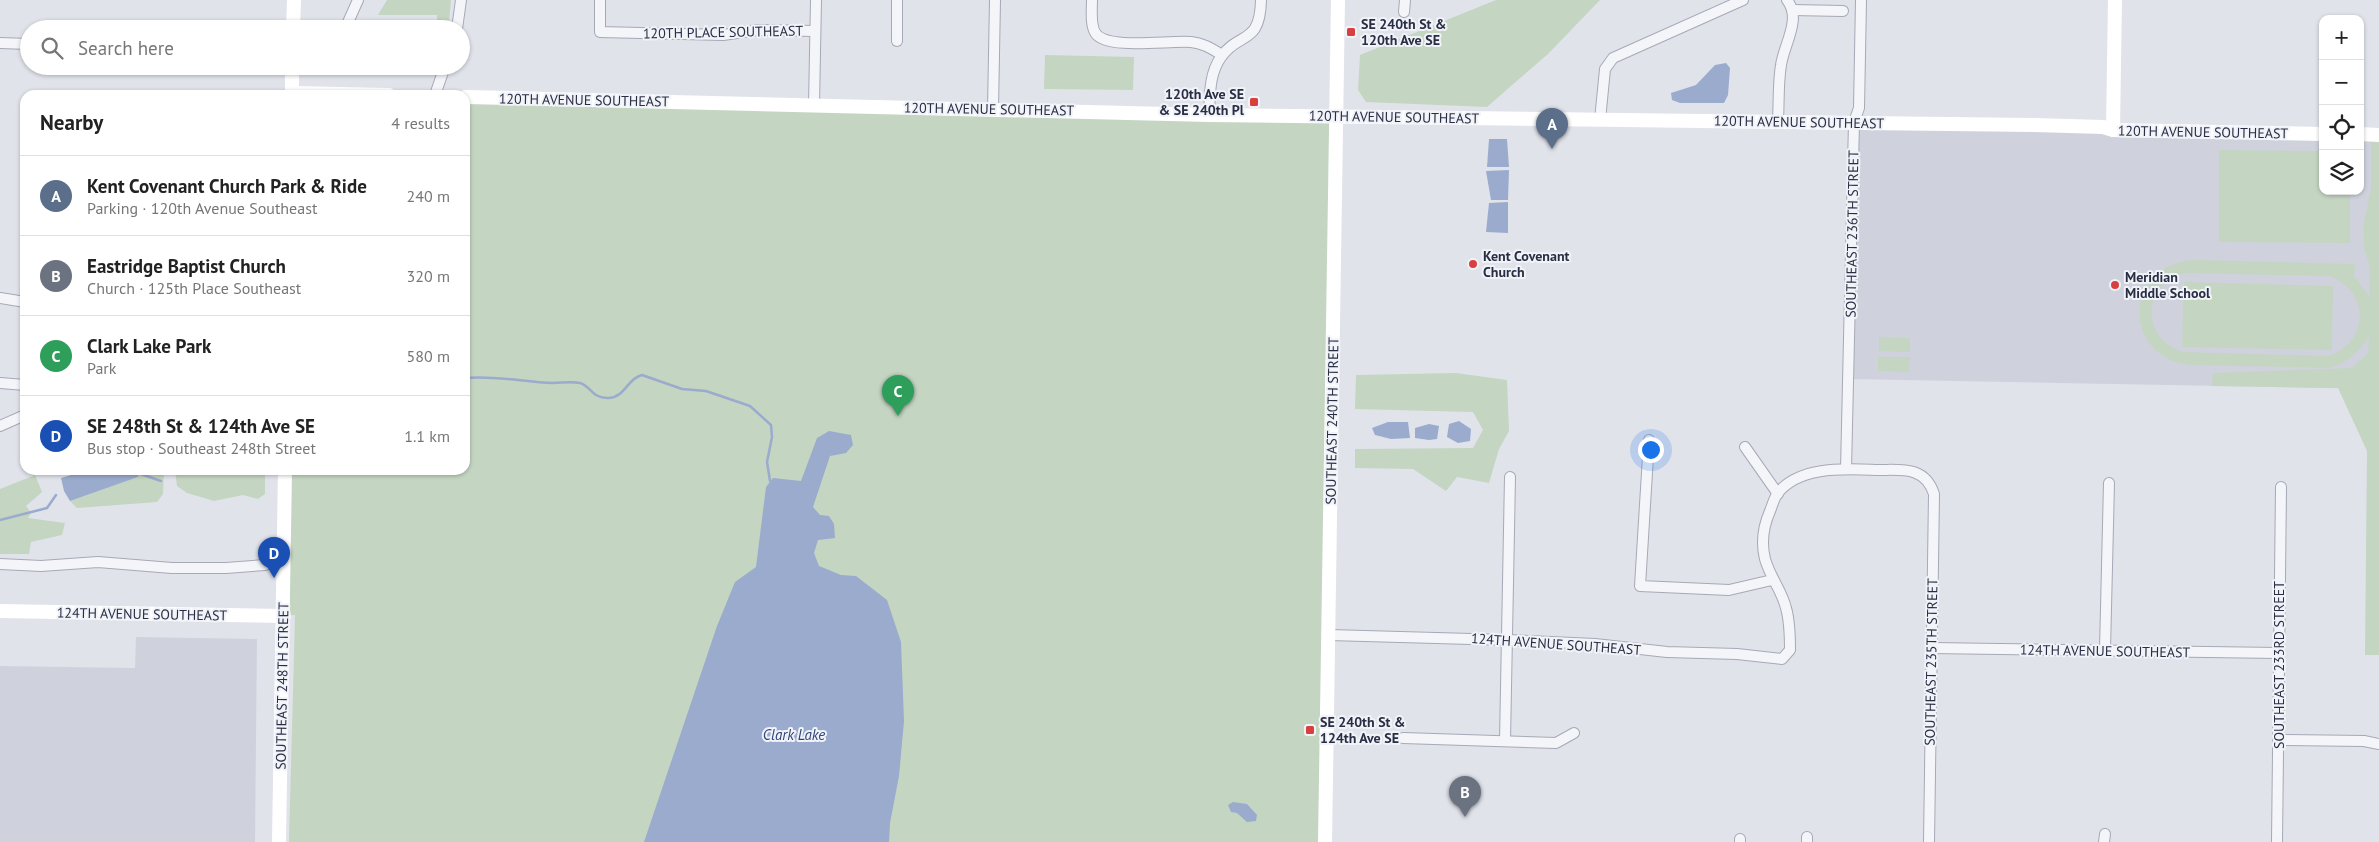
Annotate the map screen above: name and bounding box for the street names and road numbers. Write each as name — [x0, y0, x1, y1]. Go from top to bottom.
street label: 120TH PLACE SOUTHEAST — [643, 22, 803, 42]
street label: 120TH AVENUE SOUTHEAST — [499, 90, 670, 110]
street label: 120TH AVENUE SOUTHEAST — [904, 99, 1075, 119]
street label: 120TH AVENUE SOUTHEAST — [1309, 107, 1480, 127]
street label: 120TH AVENUE SOUTHEAST — [1714, 112, 1885, 132]
street label: 120TH AVENUE SOUTHEAST — [2118, 122, 2289, 142]
street label: SOUTHEAST 236TH STREET — [1842, 150, 1862, 318]
street label: SOUTHEAST 240TH STREET — [1322, 337, 1342, 505]
street label: SOUTHEAST 235TH STREET — [1921, 578, 1941, 746]
street label: SOUTHEAST 233RD STREET — [2270, 581, 2288, 749]
street label: SOUTHEAST 248TH STREET — [272, 602, 292, 770]
street label: 124TH AVENUE SOUTHEAST — [57, 604, 228, 624]
street label: 124TH AVENUE SOUTHEAST — [1470, 629, 1642, 659]
street label: 124TH AVENUE SOUTHEAST — [2020, 641, 2191, 661]

